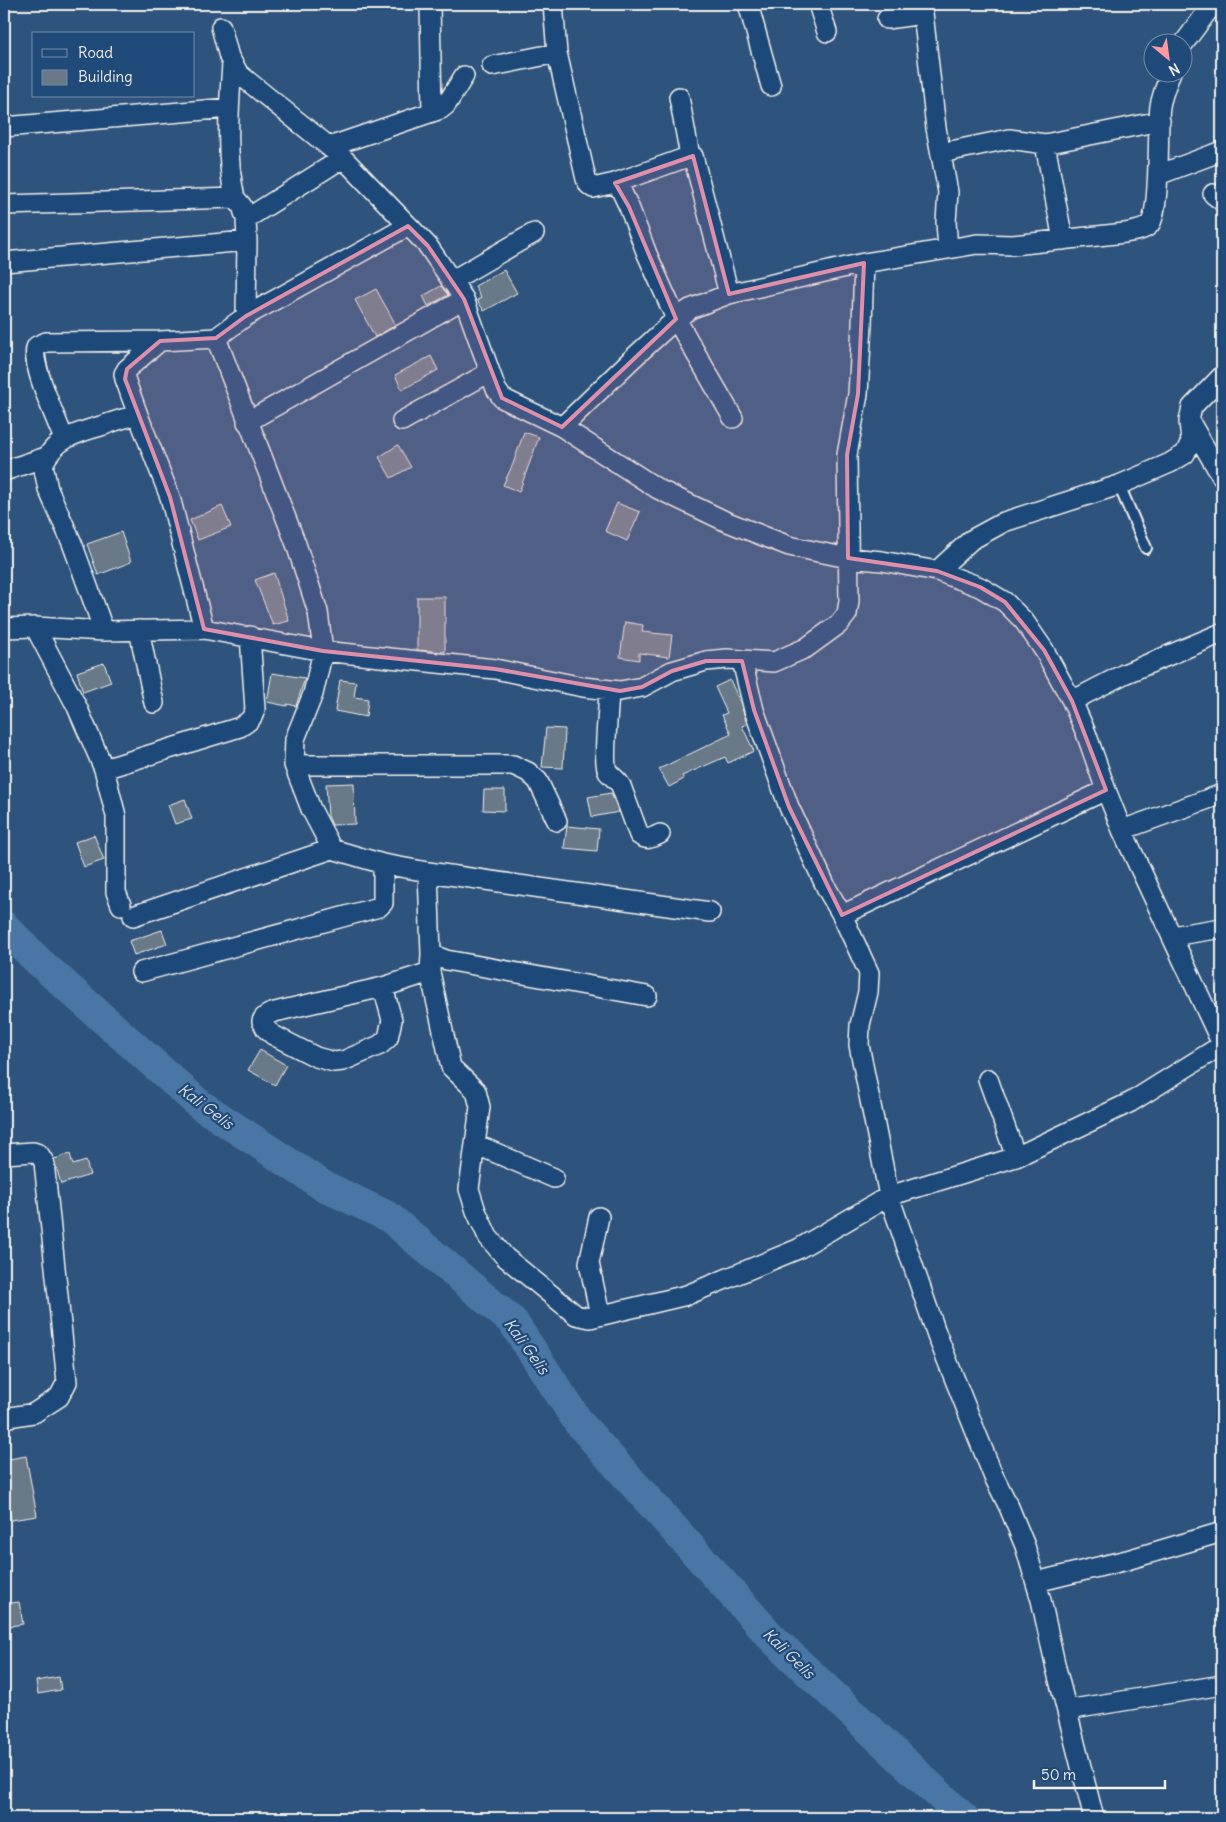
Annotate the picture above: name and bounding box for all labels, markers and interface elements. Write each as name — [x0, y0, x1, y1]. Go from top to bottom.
legend — [32, 32, 195, 98]
north arrow — [1144, 32, 1194, 82]
text: Road — [78, 43, 113, 62]
text: N — [1166, 59, 1183, 80]
text: Building — [78, 67, 133, 86]
water label: Kali Gelis — [174, 1079, 238, 1134]
water label: Kali Gelis — [500, 1314, 554, 1379]
water label: Kali Gelis — [759, 1623, 820, 1683]
scale bar — [1034, 1757, 1165, 1789]
text: 50 m — [1041, 1765, 1076, 1784]

